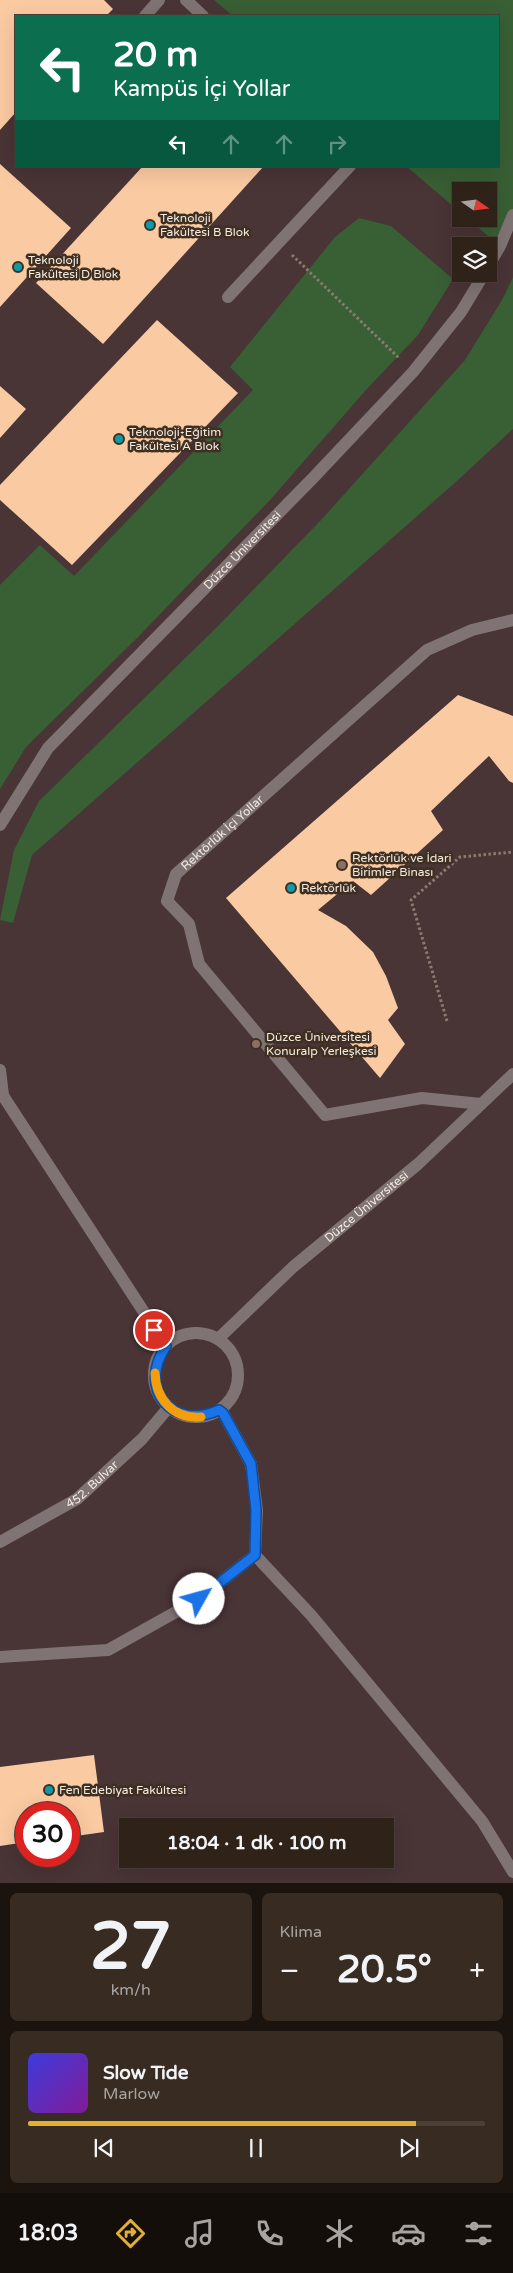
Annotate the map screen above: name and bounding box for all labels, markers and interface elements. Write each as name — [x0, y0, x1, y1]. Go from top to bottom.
text: 20 m — [113, 34, 198, 76]
icon: left — [30, 35, 95, 100]
text: Kampüs İçi Yollar — [113, 76, 290, 102]
icon: left — [164, 130, 192, 158]
icon: ahead — [217, 130, 245, 158]
icon: ahead — [270, 130, 298, 158]
icon: right — [323, 130, 351, 158]
north arrow — [452, 182, 498, 228]
map controls — [452, 182, 497, 282]
place label: Teknoloji Fakültesi B Blok — [160, 211, 250, 239]
marker: Teknoloji Fakültesi B Blok — [144, 219, 156, 231]
button: layers — [452, 237, 497, 282]
place label: Teknoloji Fakültesi D Blok — [28, 253, 119, 281]
marker: Teknoloji Fakültesi D Blok — [12, 261, 24, 273]
place label: Teknoloji-Eğitim Fakültesi A Blok — [129, 425, 221, 453]
marker: Teknoloji-Eğitim Fakültesi A Blok — [113, 433, 125, 445]
street label: Düzce Üniversitesi — [201, 508, 284, 592]
street label: Rektörlük İçi Yollar — [178, 792, 267, 873]
place label: Rektörlük ve İdari Birimler Binası — [352, 851, 452, 879]
marker: Rektörlük ve İdari Birimler Binası — [336, 859, 348, 871]
place label: Rektörlük — [301, 881, 357, 895]
marker: Rektörlük — [285, 882, 297, 894]
place label: Düzce Üniversitesi Konuralp Yerleşkesi — [266, 1030, 377, 1058]
marker: Düzce Üniversitesi Konuralp Yerleşkesi — [250, 1038, 262, 1050]
street label: Düzce Üniversitesi — [322, 1168, 411, 1245]
pin — [133, 1309, 175, 1351]
icon: arrive — [140, 1316, 168, 1344]
street label: 452. Bulvar — [63, 1457, 121, 1511]
position arrow — [172, 1572, 224, 1624]
place label: Fen Edebiyat Fakültesi — [59, 1783, 186, 1797]
marker: Fen Edebiyat Fakültesi — [43, 1784, 55, 1796]
speed limit sign: 30 — [15, 1802, 80, 1867]
text: 18:04 · 1 dk · 100 m — [167, 1832, 346, 1854]
text: 27 — [90, 1908, 172, 1987]
text: Klima — [280, 1922, 322, 1942]
text: 20.5° — [337, 1947, 432, 1993]
text: − — [280, 1954, 299, 1988]
text: + — [469, 1954, 485, 1988]
text: km/h — [111, 1980, 151, 2000]
text: Slow Tide — [103, 2062, 189, 2084]
text: Marlow — [103, 2084, 160, 2104]
icon: previous — [90, 2134, 118, 2162]
icon: pause — [242, 2134, 270, 2162]
icon: next — [395, 2134, 423, 2162]
icon: directions — [113, 2216, 148, 2251]
icon: music — [182, 2216, 217, 2251]
icon: phone — [252, 2216, 287, 2251]
icon: climate — [322, 2216, 357, 2251]
icon: car — [391, 2216, 426, 2251]
icon: filters — [461, 2216, 496, 2251]
text: 18:03 — [17, 2220, 78, 2246]

